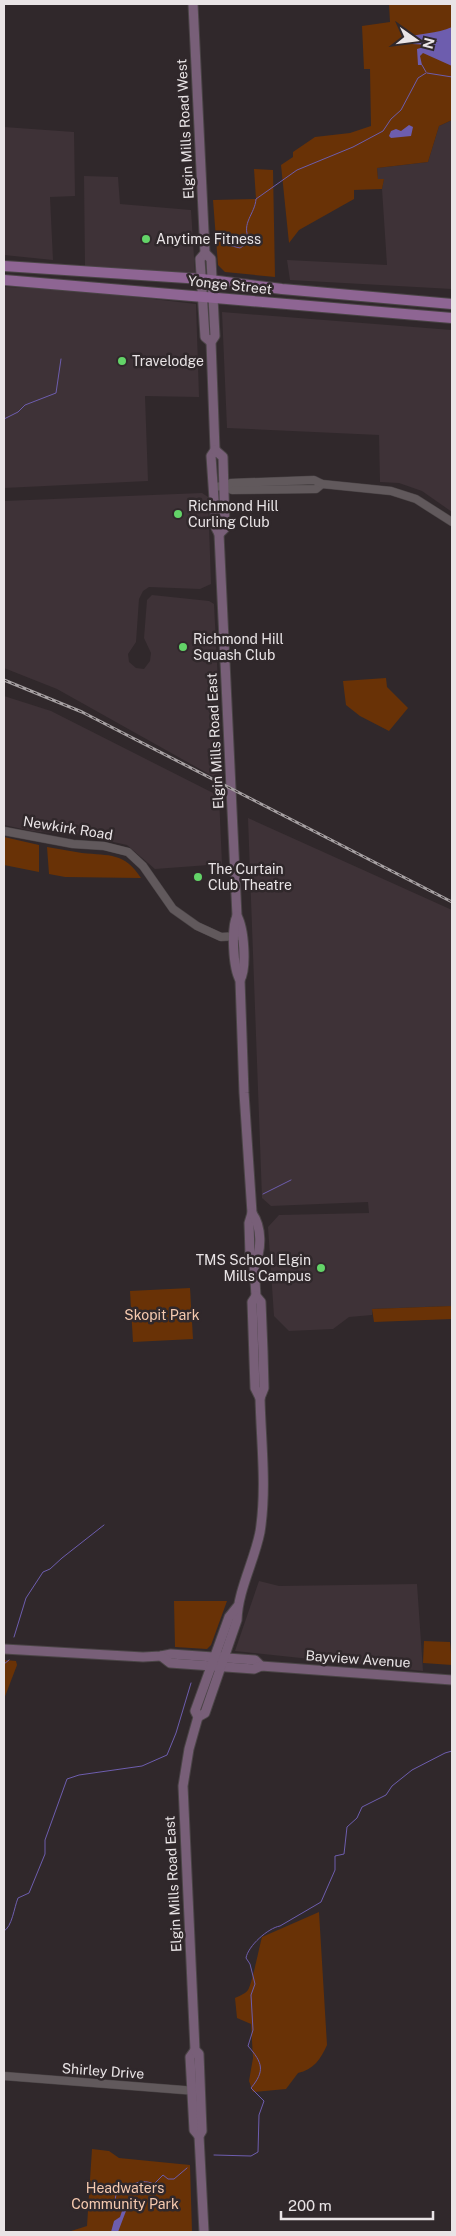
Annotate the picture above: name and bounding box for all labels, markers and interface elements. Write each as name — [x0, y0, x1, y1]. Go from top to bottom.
north arrow — [391, 15, 441, 65]
text: N — [420, 36, 438, 50]
street label: Elgin Mills Road West — [173, 59, 197, 199]
place label: Anytime Fitness — [156, 231, 261, 247]
marker: Anytime Fitness — [140, 233, 152, 245]
street label: Yonge Street — [187, 273, 273, 297]
place label: Travelodge — [132, 353, 204, 369]
marker: Travelodge — [116, 355, 128, 367]
place label: Richmond Hill Curling Club — [188, 498, 279, 530]
marker: Richmond Hill Curling Club — [172, 508, 184, 520]
place label: Richmond Hill Squash Club — [193, 631, 284, 663]
marker: Richmond Hill Squash Club — [177, 641, 189, 653]
street label: Elgin Mills Road East — [203, 673, 227, 809]
street label: Newkirk Road — [22, 813, 114, 843]
place label: The Curtain Club Theatre — [208, 861, 292, 893]
marker: The Curtain Club Theatre — [192, 871, 204, 883]
place label: TMS School Elgin Mills Campus — [196, 1252, 311, 1284]
marker: TMS School Elgin Mills Campus — [315, 1262, 327, 1274]
park label: Skopit Park — [124, 1307, 200, 1323]
street label: Bayview Avenue — [305, 1647, 411, 1671]
street label: Elgin Mills Road East — [161, 1816, 185, 1952]
street label: Shirley Drive — [61, 2060, 145, 2082]
park label: Headwaters Community Park — [71, 2180, 179, 2212]
scale bar — [281, 2188, 434, 2220]
text: 200 m — [288, 2197, 332, 2214]

